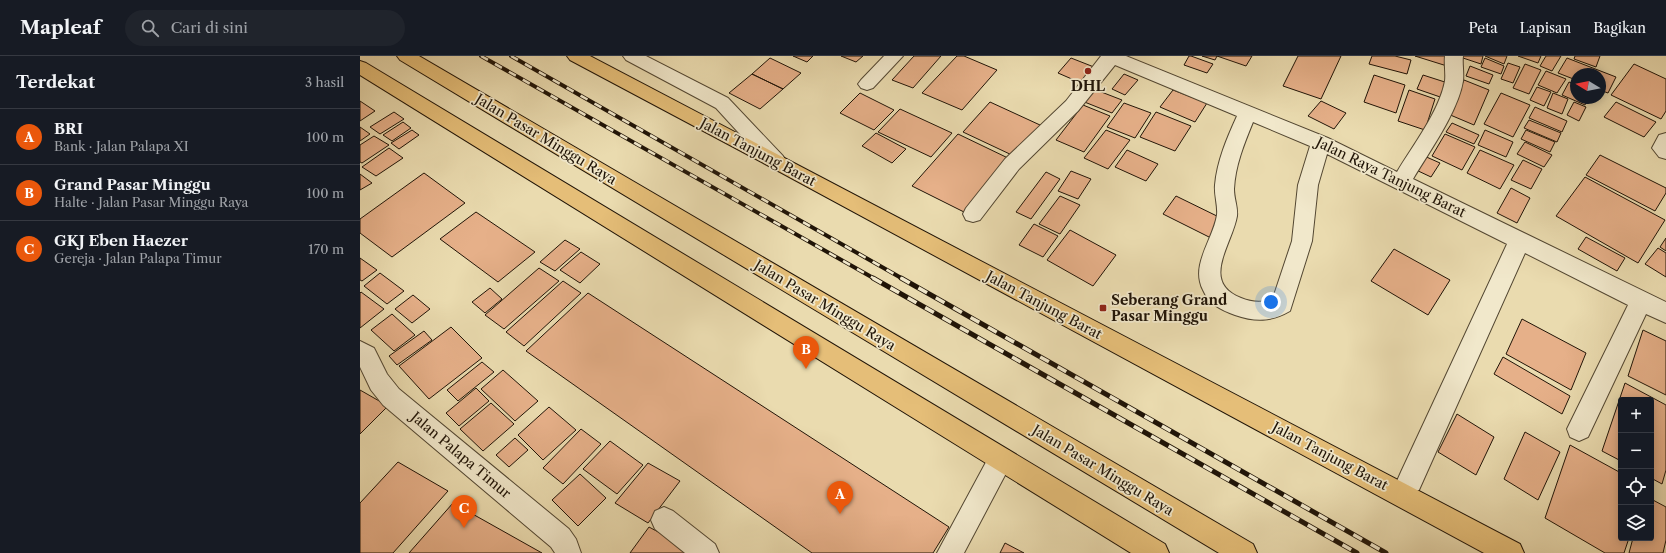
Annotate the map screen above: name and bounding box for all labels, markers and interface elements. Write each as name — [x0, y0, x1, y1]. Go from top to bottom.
search box — [125, 10, 405, 46]
text: Mapleaf — [20, 16, 101, 39]
icon: search — [139, 17, 161, 39]
text: Cari di sini — [171, 18, 248, 37]
text: Peta — [1468, 19, 1498, 37]
text: Lapisan — [1520, 19, 1571, 37]
text: Bagikan — [1593, 19, 1646, 37]
marker: DHL — [1083, 66, 1093, 76]
north arrow — [1570, 68, 1606, 104]
text: Terdekat — [16, 72, 95, 92]
text: 3 hasil — [305, 74, 344, 90]
place label: DHL — [1071, 77, 1106, 95]
street label: Jalan Pasar Minggu Raya — [470, 89, 620, 189]
street label: Jalan Tanjung Barat — [695, 113, 819, 190]
text: BRI — [54, 119, 83, 138]
text: A — [24, 129, 34, 145]
text: 100 m — [306, 129, 344, 145]
street label: Jalan Raya Tanjung Barat — [1311, 132, 1469, 221]
text: Bank · Jalan Palapa XI — [54, 138, 189, 154]
text: Grand Pasar Minggu — [54, 175, 211, 194]
text: B — [24, 185, 34, 201]
text: 100 m — [306, 185, 344, 201]
text: Halte · Jalan Pasar Minggu Raya — [54, 194, 248, 210]
text: GKJ Eben Haezer — [54, 231, 188, 250]
text: C — [24, 241, 34, 257]
text: 170 m — [308, 241, 344, 257]
text: Gereja · Jalan Palapa Timur — [54, 250, 222, 266]
street label: Jalan Pasar Minggu Raya — [749, 255, 899, 355]
street label: Jalan Tanjung Barat — [981, 266, 1105, 343]
place label: Seberang Grand Pasar Minggu — [1111, 291, 1228, 325]
your location — [1261, 292, 1281, 312]
marker: Seberang Grand Pasar Minggu — [1098, 303, 1108, 313]
pin: B — [793, 336, 819, 369]
map controls — [1618, 397, 1654, 541]
button: + — [1618, 397, 1654, 433]
street label: Jalan Palapa Timur — [406, 406, 515, 502]
street label: Jalan Tanjung Barat — [1267, 417, 1391, 494]
street label: Jalan Pasar Minggu Raya — [1027, 420, 1177, 520]
button: − — [1618, 433, 1654, 469]
button: locate — [1618, 469, 1654, 505]
pin: A — [827, 481, 853, 514]
pin: C — [451, 495, 477, 528]
button: layers — [1618, 505, 1654, 541]

